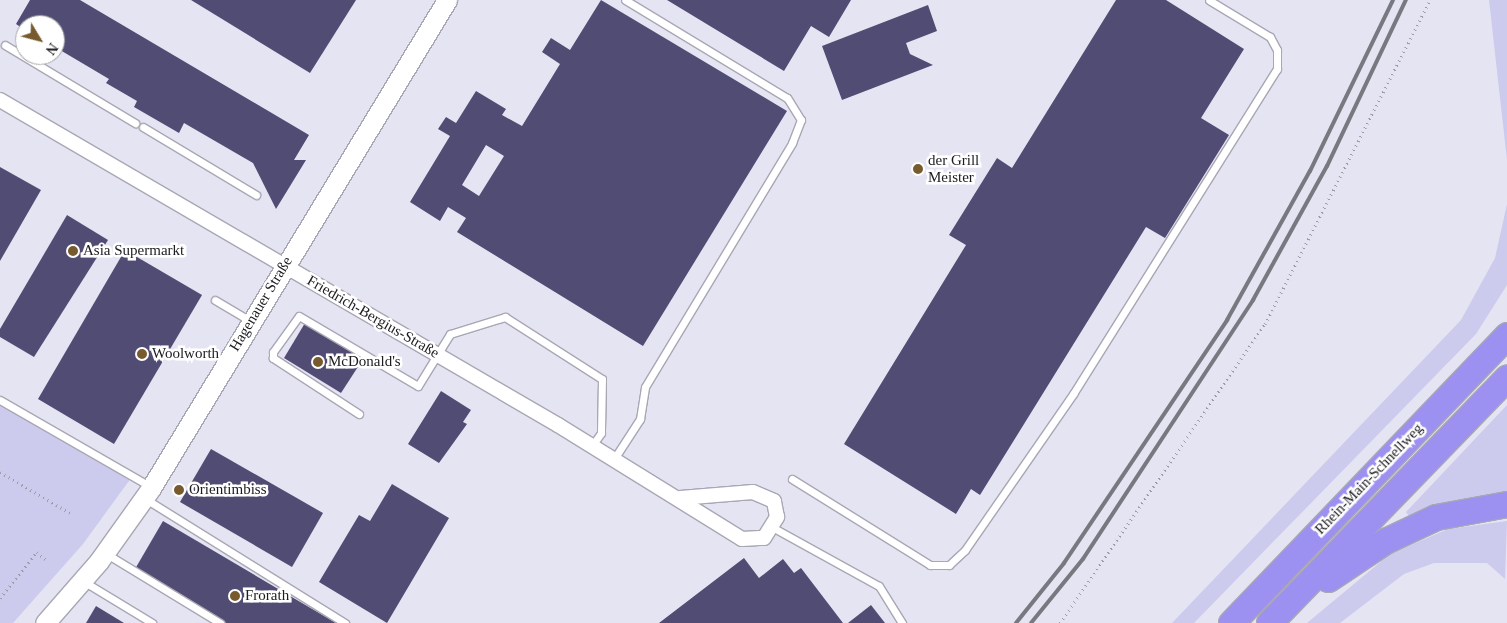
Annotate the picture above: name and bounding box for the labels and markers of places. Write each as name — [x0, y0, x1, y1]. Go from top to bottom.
place label: der Grill Meister — [928, 151, 979, 186]
marker: der Grill Meister — [912, 163, 924, 175]
place label: Asia Supermarkt — [83, 242, 184, 260]
marker: Asia Supermarkt — [67, 245, 79, 257]
place label: Woolworth — [152, 345, 219, 363]
marker: Woolworth — [136, 348, 148, 360]
place label: McDonald's — [328, 353, 401, 371]
marker: McDonald's — [312, 356, 324, 368]
place label: Orientimbiss — [189, 481, 266, 499]
marker: Orientimbiss — [173, 484, 185, 496]
place label: Frorath — [245, 587, 289, 605]
marker: Frorath — [229, 590, 241, 602]

